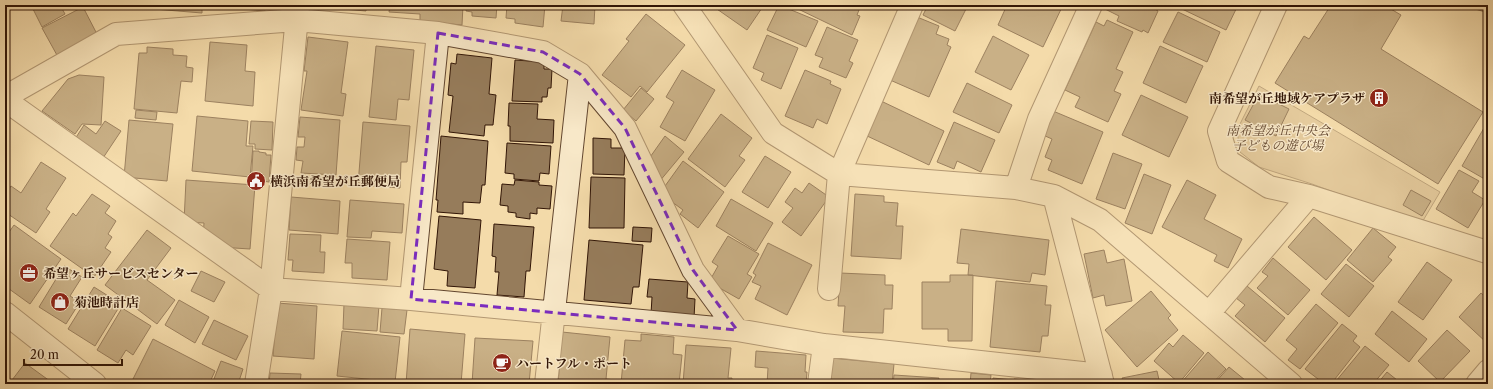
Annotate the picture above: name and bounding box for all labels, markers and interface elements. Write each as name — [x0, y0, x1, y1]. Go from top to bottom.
building icon: 南希望が丘地域ケアプラザ — [1368, 87, 1390, 109]
place label: 南希望が丘地域ケアプラザ — [1209, 90, 1365, 106]
park label: 南希望が丘中央会 子どもの遊び場 — [1226, 122, 1332, 153]
public building icon: 横浜南希望が丘郵便局 — [245, 170, 267, 192]
place label: 横浜南希望が丘郵便局 — [270, 173, 400, 189]
office icon: 希望ヶ丘サービスセンター — [18, 262, 40, 284]
place label: 希望ヶ丘サービスセンター — [43, 265, 198, 281]
shop icon: 菊池時計店 — [49, 291, 71, 313]
place label: 菊池時計店 — [74, 294, 139, 310]
scale bar — [24, 341, 122, 367]
text: 20 m — [30, 347, 59, 362]
cafe icon: ハートフル・ポート — [491, 352, 513, 374]
place label: ハートフル・ポート — [516, 355, 632, 371]

